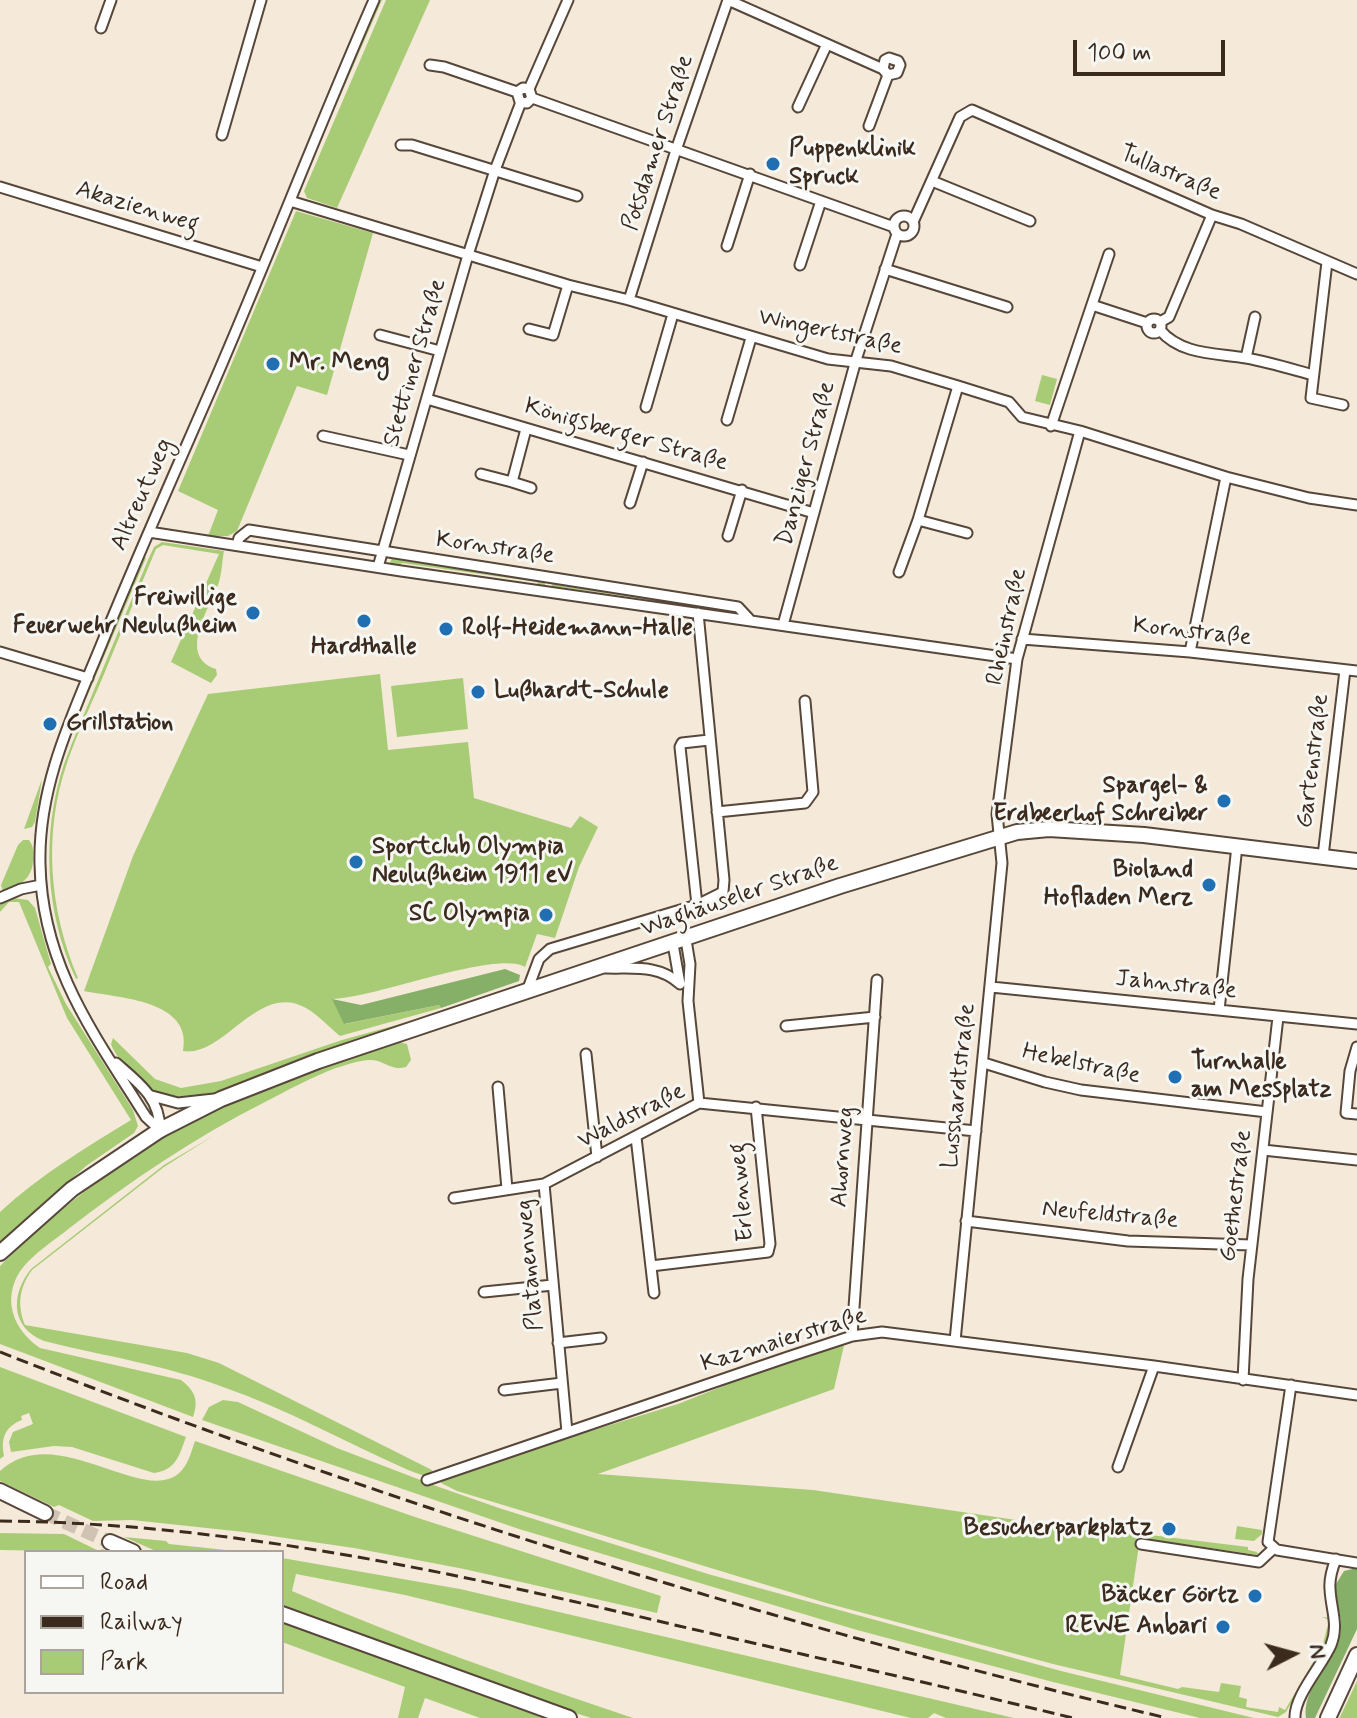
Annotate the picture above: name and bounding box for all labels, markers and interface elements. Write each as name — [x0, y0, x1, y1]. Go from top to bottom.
scale bar — [1077, 24, 1229, 74]
text: 100 m — [1087, 38, 1151, 69]
street label: Potsdamer Straße — [617, 51, 701, 235]
place label: Puppenklinik Spruck — [789, 136, 916, 192]
street label: Tullastraße — [1115, 140, 1225, 208]
marker: Puppenklinik Spruck — [764, 155, 782, 173]
street label: Akazienweg — [72, 176, 202, 240]
street label: Stettiner Straße — [378, 276, 454, 450]
street label: Wingertstraße — [755, 304, 905, 362]
place label: Mr. Meng — [289, 350, 389, 378]
marker: Mr. Meng — [264, 355, 282, 373]
street label: Danziger Straße — [771, 379, 843, 549]
street label: Königsberger Straße — [521, 393, 731, 479]
street label: Altreutweg — [106, 434, 180, 556]
street label: Kornstraße — [434, 526, 556, 572]
street label: Rheinstraße — [982, 566, 1034, 688]
place label: Freiwillige Feuerwehr Neulußheim — [13, 585, 237, 641]
marker: Freiwillige Feuerwehr Neulußheim — [244, 604, 262, 622]
marker: Hardthalle — [355, 612, 373, 630]
street label: Kornstraße — [1131, 612, 1253, 654]
place label: Rolf-Heidemann-Halle — [462, 615, 693, 643]
marker: Rolf-Heidemann-Halle — [437, 620, 455, 638]
place label: Hardthalle — [311, 634, 417, 662]
place label: Lußhardt-Schule — [494, 678, 669, 706]
marker: Lußhardt-Schule — [469, 683, 487, 701]
street label: Gartenstraße — [1291, 692, 1337, 830]
place label: Grillstation — [66, 710, 173, 738]
marker: Grillstation — [41, 715, 59, 733]
place label: Spargel- & Erdbeerhof Schreiber — [993, 773, 1208, 829]
marker: Spargel- & Erdbeerhof Schreiber — [1215, 792, 1233, 810]
place label: Sportclub Olympia Neulußheim 1911 eV — [372, 834, 573, 890]
street label: Waghäuseler Straße — [638, 850, 842, 944]
marker: Sportclub Olympia Neulußheim 1911 eV — [347, 853, 365, 871]
place label: Bioland Hofladen Merz — [1044, 857, 1193, 913]
marker: Bioland Hofladen Merz — [1200, 876, 1218, 894]
place label: SC Olympia — [409, 901, 530, 929]
marker: SC Olympia — [537, 906, 555, 924]
street label: Jahnstraße — [1114, 965, 1238, 1007]
street label: Lusshardtstraße — [937, 1002, 983, 1170]
street label: Hebelstraße — [1019, 1038, 1143, 1092]
place label: Turnhalle am Messplatz — [1191, 1049, 1332, 1105]
marker: Turnhalle am Messplatz — [1166, 1068, 1184, 1086]
street label: Waldstraße — [574, 1078, 690, 1156]
street label: Ahornweg — [826, 1106, 862, 1208]
street label: Goethestraße — [1215, 1128, 1259, 1264]
street label: Erlenweg — [724, 1141, 762, 1243]
street label: Neufeldstraße — [1041, 1196, 1179, 1236]
street label: Platanenweg — [511, 1198, 551, 1332]
street label: Kazmaierstraße — [698, 1302, 870, 1380]
place label: Besucherparkplatz — [963, 1515, 1153, 1543]
marker: Besucherparkplatz — [1160, 1520, 1178, 1538]
legend — [24, 1550, 284, 1694]
text: Road — [100, 1567, 148, 1598]
place label: Bäcker Görtz — [1101, 1582, 1239, 1610]
marker: Bäcker Görtz — [1246, 1587, 1264, 1605]
text: Railway — [100, 1607, 183, 1638]
place label: REWE Anbari — [1065, 1613, 1207, 1641]
north arrow — [1253, 1614, 1333, 1694]
marker: REWE Anbari — [1214, 1618, 1232, 1636]
text: N — [1302, 1643, 1332, 1660]
text: Park — [100, 1647, 148, 1678]

